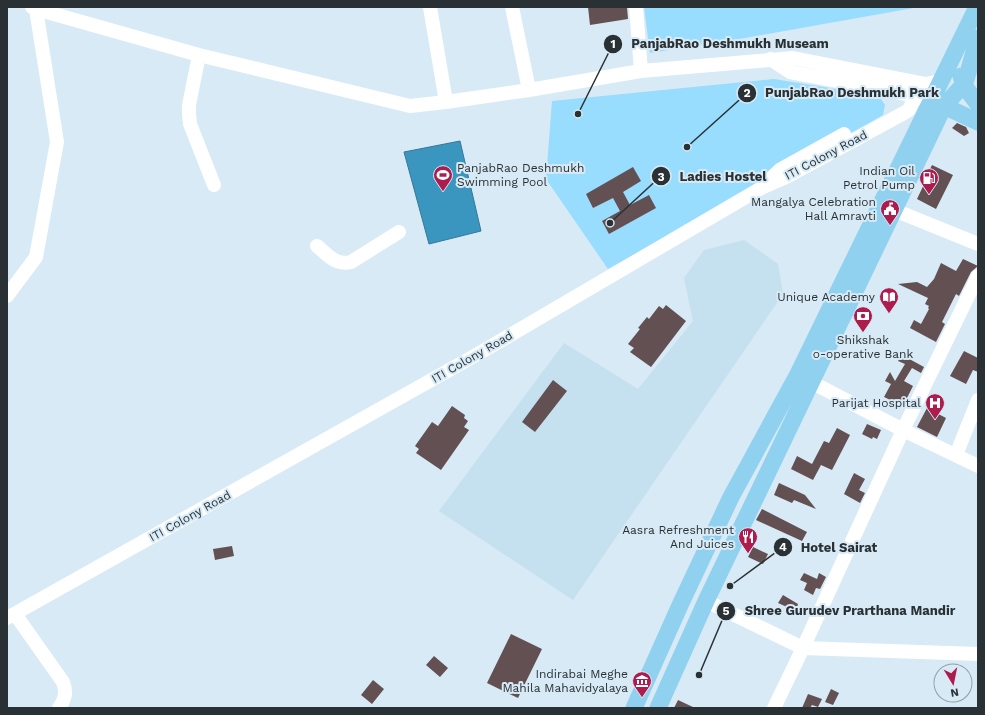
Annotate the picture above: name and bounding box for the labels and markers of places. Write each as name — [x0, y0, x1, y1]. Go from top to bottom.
callout: PanjabRao Deshmukh Museam — [603, 31, 836, 56]
callout: PunjabRao Deshmukh Park — [737, 80, 947, 105]
place label: PanjabRao Deshmukh Swimming Pool — [457, 161, 584, 189]
sports icon: PanjabRao Deshmukh Swimming Pool — [432, 164, 454, 192]
callout: Ladies Hostel — [651, 164, 774, 189]
place label: Indian Oil Petrol Pump — [843, 164, 915, 192]
fuel station icon: Indian Oil Petrol Pump — [918, 167, 940, 195]
place label: Mangalya Celebration Hall Amravti — [751, 195, 876, 223]
public building icon: Mangalya Celebration Hall Amravti — [879, 198, 901, 226]
library icon: Unique Academy — [878, 286, 900, 314]
place label: Unique Academy — [777, 290, 876, 304]
bank icon: Shikshak o-operative Bank — [852, 305, 874, 333]
place label: Shikshak o-operative Bank — [813, 333, 913, 361]
hospital icon: Parijat Hospital — [924, 392, 946, 420]
place label: Parijat Hospital — [831, 396, 921, 410]
place label: Aasra Refreshment And Juices — [622, 523, 734, 551]
restaurant icon: Aasra Refreshment And Juices — [737, 526, 759, 554]
callout: Hotel Sairat — [773, 535, 886, 560]
callout: Shree Gurudev Prarthana Mandir — [716, 598, 963, 623]
place label: Indirabai Meghe Mahila Mahavidyalaya — [502, 667, 628, 695]
museum icon: Indirabai Meghe Mahila Mahavidyalaya — [631, 670, 653, 698]

